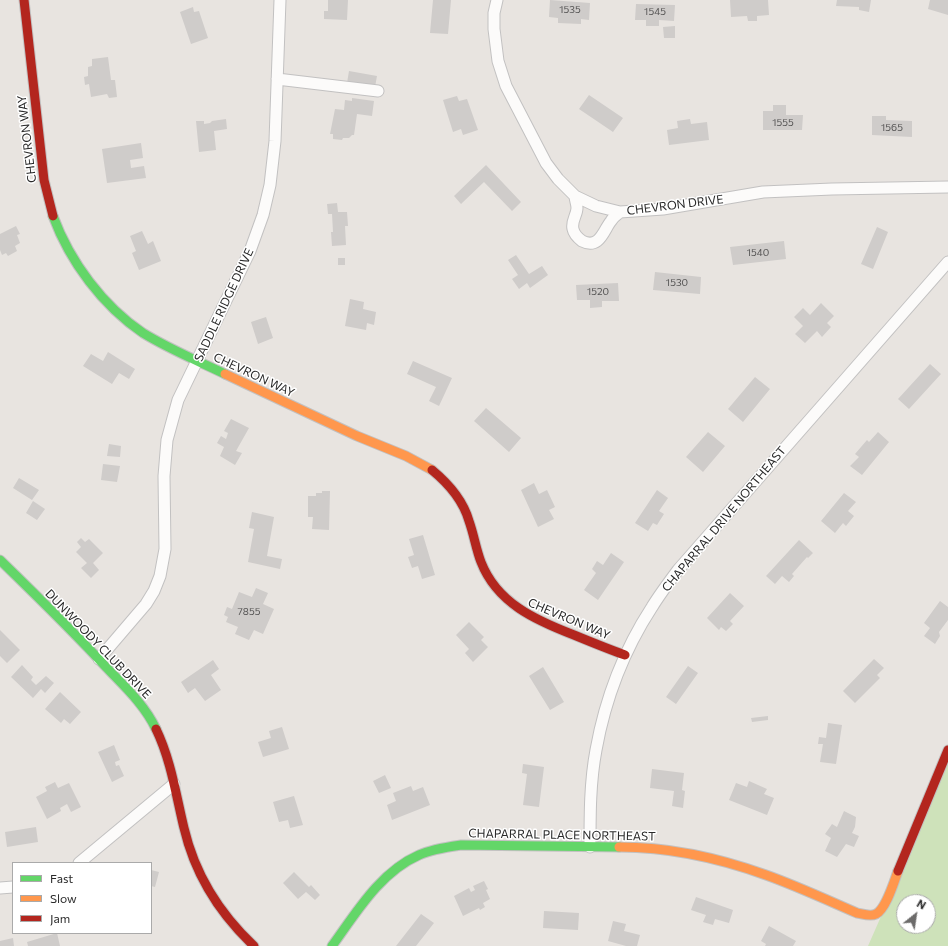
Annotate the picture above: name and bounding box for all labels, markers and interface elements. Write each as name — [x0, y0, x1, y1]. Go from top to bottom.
house number: 1535 — [559, 4, 581, 16]
house number: 1545 — [644, 6, 666, 18]
street label: CHEVRON WAY — [14, 94, 40, 184]
house number: 1555 — [772, 117, 794, 129]
house number: 1565 — [881, 122, 903, 134]
street label: CHEVRON DRIVE — [626, 192, 724, 218]
street label: SADDLE RIDGE DRIVE — [191, 246, 257, 364]
house number: 1540 — [747, 247, 769, 259]
house number: 1530 — [666, 277, 688, 289]
house number: 1520 — [587, 286, 609, 298]
street label: CHEVRON WAY — [211, 350, 297, 400]
street label: CHAPARRAL DRIVE NORTHEAST — [659, 443, 789, 595]
street label: DUNWOODY CLUB DRIVE — [42, 586, 154, 702]
street label: CHEVRON WAY — [526, 595, 612, 643]
house number: 7855 — [238, 606, 260, 618]
street label: CHAPARRAL PLACE NORTHEAST — [468, 826, 656, 844]
legend — [12, 862, 152, 934]
text: Fast — [50, 871, 73, 885]
text: Slow — [50, 891, 77, 905]
north arrow — [896, 894, 936, 934]
text: N — [915, 896, 929, 912]
text: Jam — [50, 911, 70, 925]

